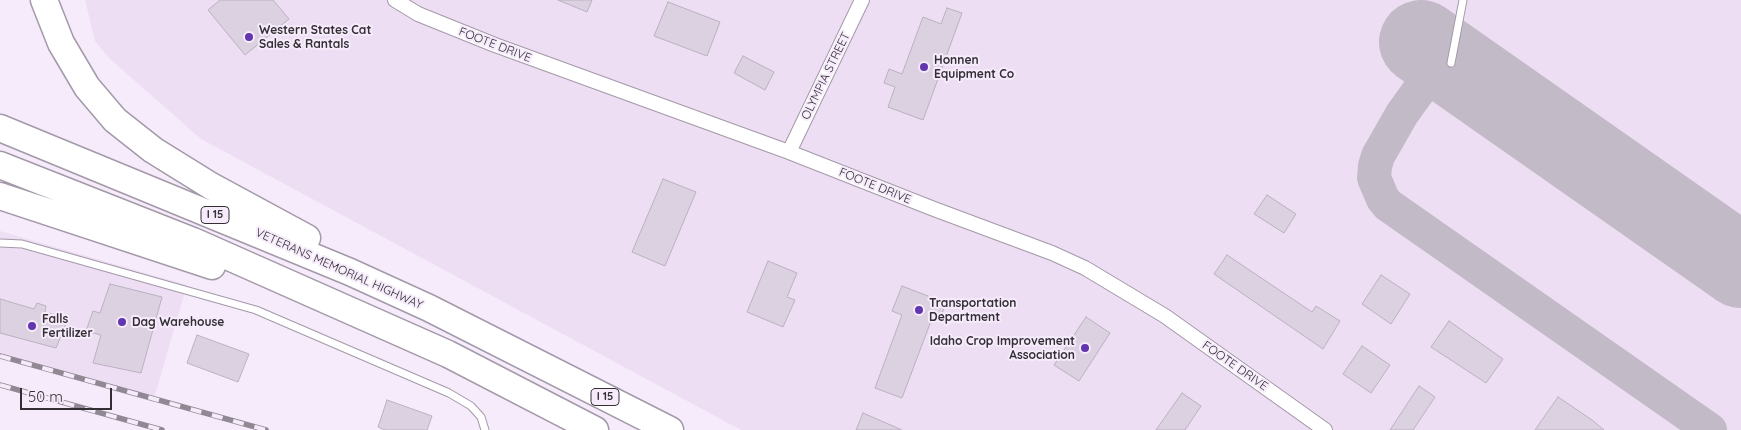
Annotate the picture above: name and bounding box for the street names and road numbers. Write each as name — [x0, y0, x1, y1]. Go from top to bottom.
street label: FOOTE DRIVE — [457, 25, 533, 65]
street label: OLYMPIA STREET — [799, 30, 853, 122]
street label: FOOTE DRIVE — [837, 165, 913, 207]
road number: I 15 — [201, 206, 229, 224]
street label: VETERANS MEMORIAL HIGHWAY — [253, 225, 425, 313]
street label: FOOTE DRIVE — [1199, 338, 1271, 394]
road number: I 15 — [591, 388, 619, 406]

